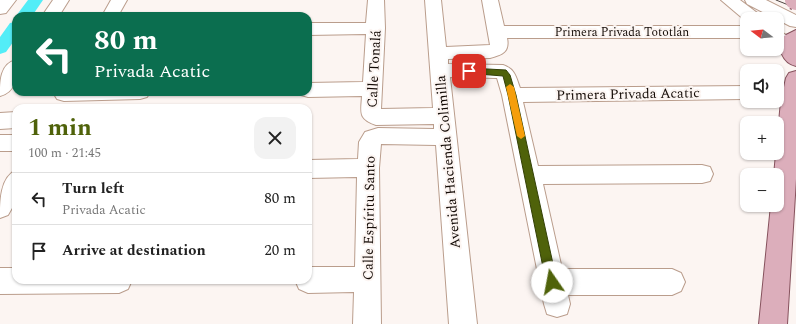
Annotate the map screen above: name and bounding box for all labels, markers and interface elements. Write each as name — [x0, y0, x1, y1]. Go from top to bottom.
north arrow — [740, 12, 784, 56]
map controls — [740, 12, 784, 212]
text: 80 m — [94, 19, 158, 62]
street label: Primera Privada Tototlán — [555, 23, 689, 42]
icon: left — [28, 28, 80, 80]
street label: Calle Tonalá — [361, 30, 387, 108]
pin — [452, 54, 486, 88]
text: Privada Acatic — [94, 58, 210, 85]
icon: arrive — [458, 60, 480, 82]
button: sound — [740, 64, 784, 108]
street label: Avenida Hacienda Colimilla — [430, 74, 466, 250]
street label: Primera Privada Acatic — [556, 82, 700, 106]
text: 1 min — [28, 110, 92, 146]
button: + — [740, 116, 784, 160]
button: close — [254, 117, 296, 159]
text: 100 m · 21:45 — [28, 143, 101, 163]
street label: Calle Espíritu Santo — [357, 156, 381, 280]
button: − — [740, 168, 784, 212]
text: Turn left — [62, 177, 124, 200]
text: 80 m — [264, 187, 296, 210]
icon: left — [28, 188, 50, 210]
text: Privada Acatic — [62, 200, 146, 220]
text: Arrive at destination — [62, 239, 206, 262]
text: 20 m — [264, 239, 296, 262]
icon: arrive — [28, 240, 50, 262]
position arrow — [531, 261, 573, 303]

